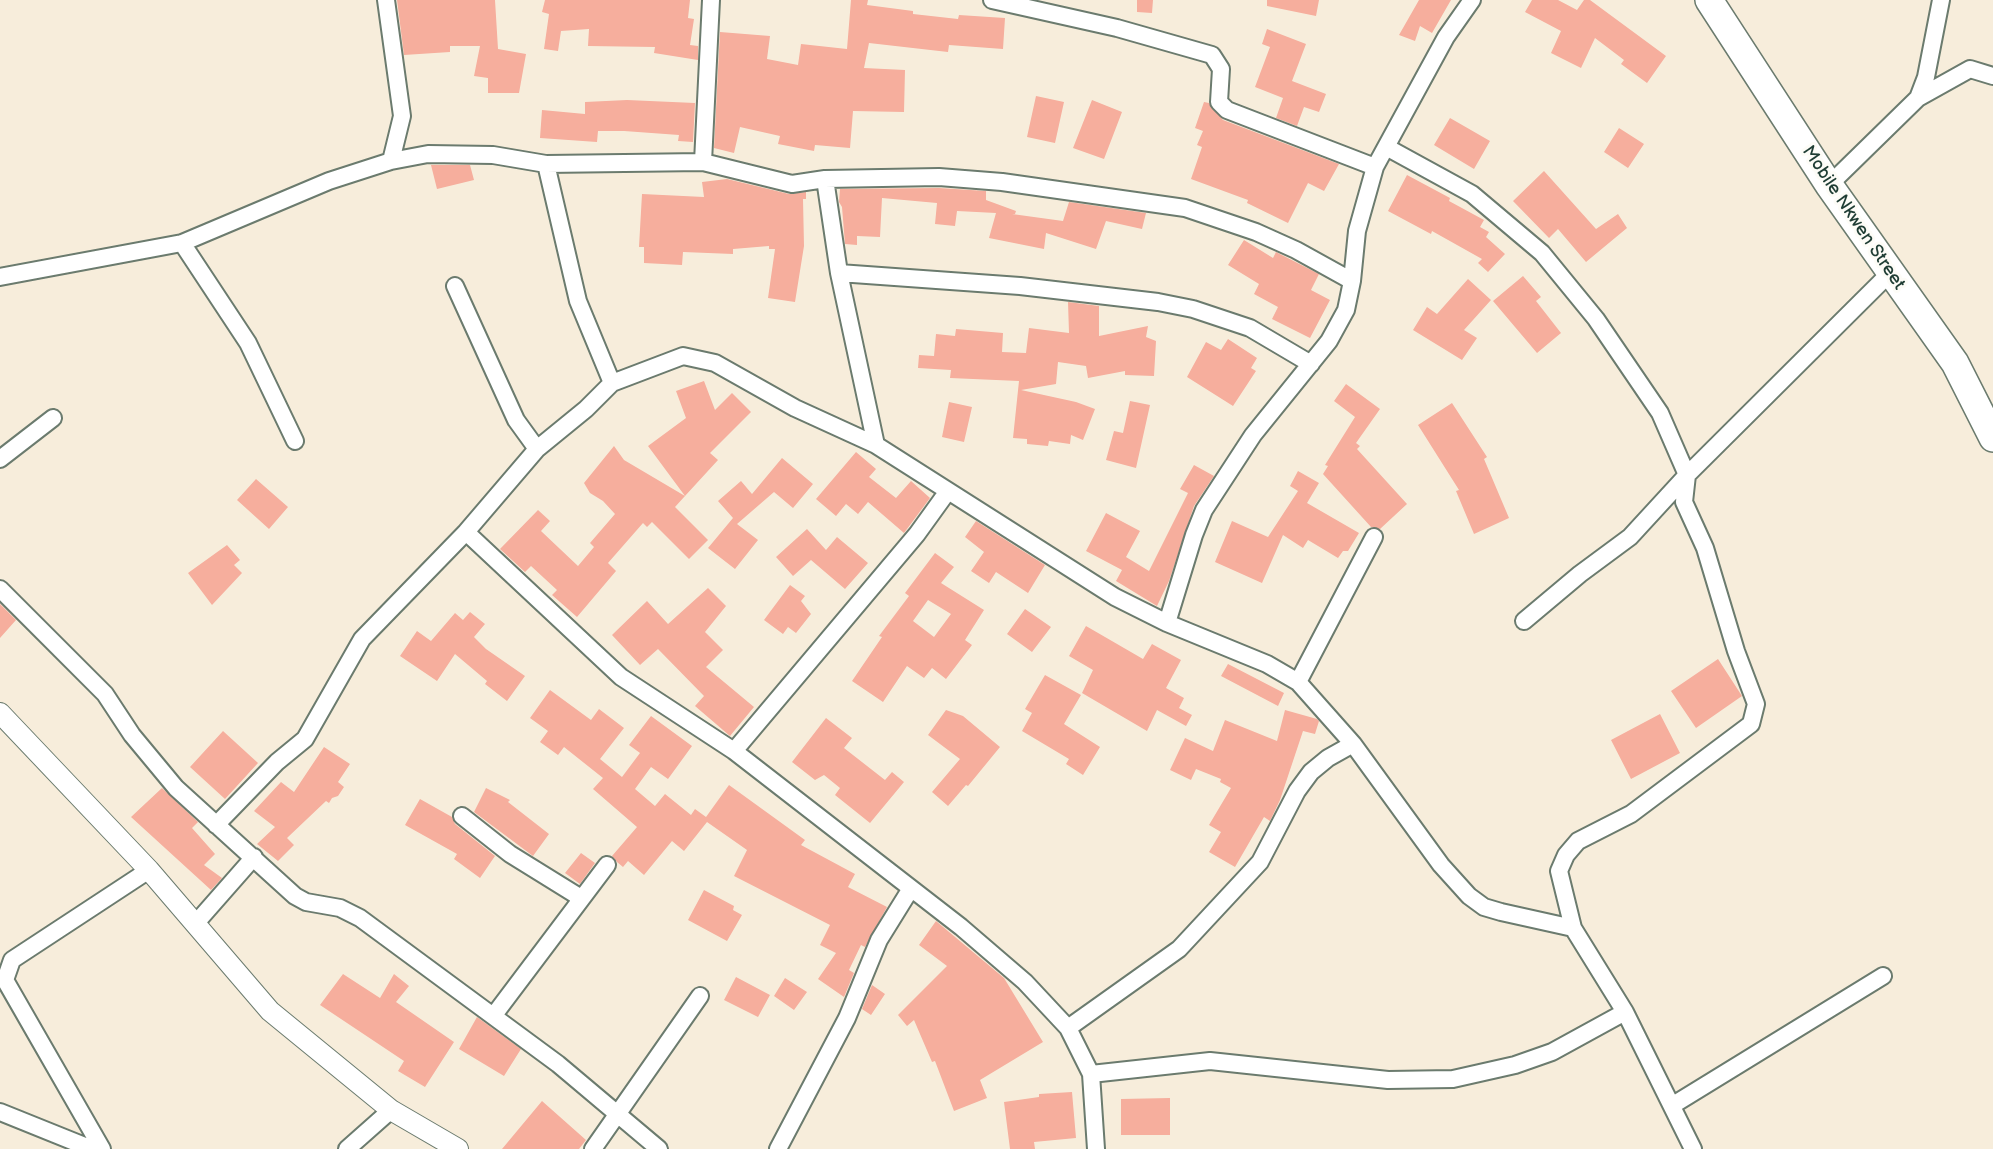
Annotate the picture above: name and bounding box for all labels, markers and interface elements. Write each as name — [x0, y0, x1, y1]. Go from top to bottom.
street label: Mobile Nkwen Street — [1797, 142, 1909, 294]

